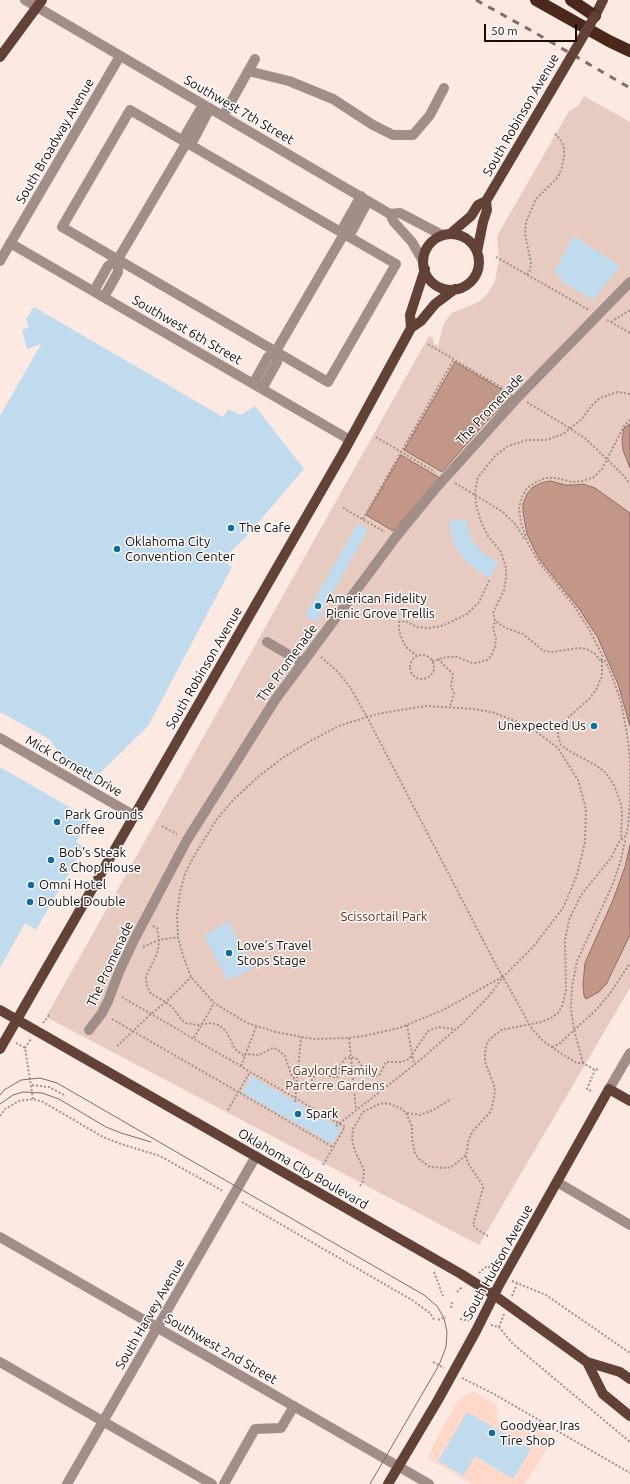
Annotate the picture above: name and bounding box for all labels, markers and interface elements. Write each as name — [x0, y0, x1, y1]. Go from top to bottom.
scale bar — [486, 16, 579, 42]
text: 50 m — [491, 24, 518, 37]
street label: South Robinson Avenue — [480, 51, 562, 179]
street label: Southwest 7th Street — [181, 72, 297, 148]
street label: South Broadway Avenue — [13, 76, 97, 206]
street label: Southwest 6th Street — [129, 292, 245, 368]
street label: The Promenade — [453, 370, 527, 448]
place label: The Cafe — [239, 520, 291, 536]
marker: The Cafe — [226, 523, 236, 533]
place label: Oklahoma City Convention Center — [125, 534, 235, 565]
marker: Oklahoma City Convention Center — [112, 544, 122, 554]
place label: American Fidelity Picnic Grove Trellis — [326, 591, 435, 622]
marker: American Fidelity Picnic Grove Trellis — [313, 601, 323, 611]
street label: South Robinson Avenue — [163, 604, 245, 732]
street label: The Promenade — [254, 621, 320, 705]
place label: Unexpected Us — [498, 718, 586, 734]
marker: Unexpected Us — [589, 721, 599, 731]
street label: Mick Cornett Drive — [23, 732, 125, 800]
place label: Park Grounds Coffee — [65, 807, 143, 838]
marker: Park Grounds Coffee — [52, 817, 62, 827]
place label: Bob’s Steak & Chop House — [59, 845, 141, 876]
marker: Bob’s Steak & Chop House — [46, 855, 56, 865]
place label: Omni Hotel — [39, 877, 106, 893]
marker: Omni Hotel — [26, 880, 36, 890]
place label: Double Double — [38, 894, 126, 910]
marker: Double Double — [25, 897, 35, 907]
park label: Scissortail Park — [341, 909, 427, 925]
street label: The Promenade — [83, 919, 137, 1009]
place label: Love's Travel Stops Stage — [237, 938, 312, 969]
marker: Love's Travel Stops Stage — [224, 948, 234, 958]
park label: Gaylord Family Parterre Gardens — [285, 1063, 385, 1094]
place label: Spark — [306, 1106, 339, 1122]
marker: Spark — [293, 1109, 303, 1119]
street label: Oklahoma City Boulevard — [235, 1125, 371, 1213]
street label: South Hudson Avenue — [460, 1202, 536, 1322]
street label: South Harvey Avenue — [112, 1256, 188, 1372]
street label: Southwest 2nd Street — [162, 1311, 280, 1387]
place label: Goodyear Iras Tire Shop — [500, 1418, 580, 1449]
marker: Goodyear Iras Tire Shop — [487, 1428, 497, 1438]

